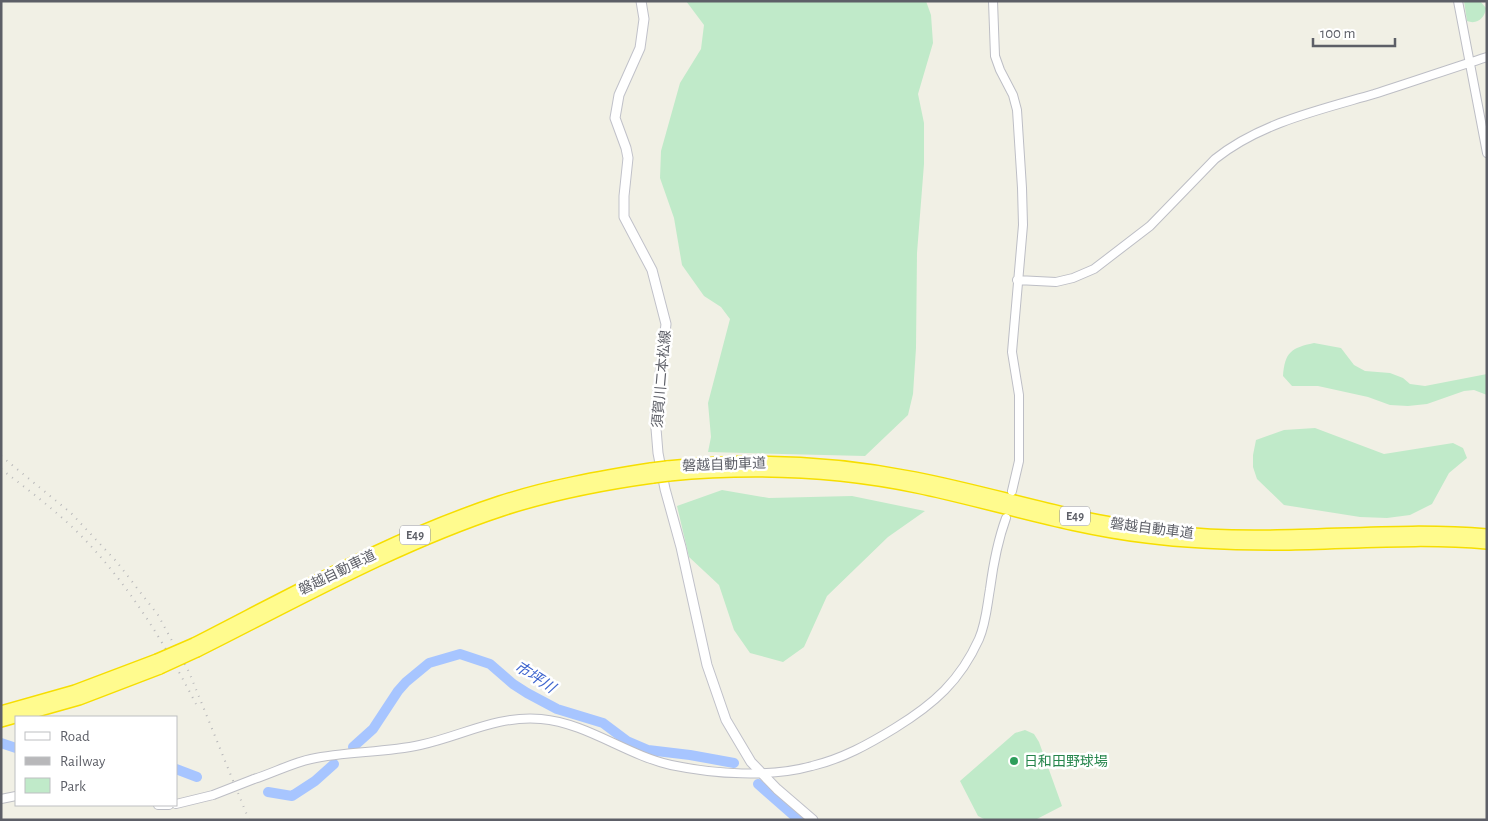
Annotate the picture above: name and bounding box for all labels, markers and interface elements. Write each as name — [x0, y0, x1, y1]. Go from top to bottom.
scale bar — [1313, 15, 1396, 47]
text: 100 m — [1320, 26, 1355, 41]
street label: 須賀川二本松線 — [650, 330, 673, 429]
street label: 磐越自動車道 — [682, 456, 766, 473]
road number: E49 — [1060, 506, 1090, 526]
street label: 磐越自動車道 — [1109, 516, 1195, 541]
road number: E49 — [400, 526, 430, 544]
street label: 磐越自動車道 — [296, 547, 378, 598]
water label: 市坪川 — [512, 658, 560, 697]
legend — [15, 716, 178, 806]
text: Road — [60, 729, 90, 744]
text: Railway — [60, 754, 106, 769]
place label: 日和田野球場 — [1024, 754, 1108, 769]
marker: 日和田野球場 — [1008, 755, 1020, 767]
text: Park — [60, 779, 86, 794]

